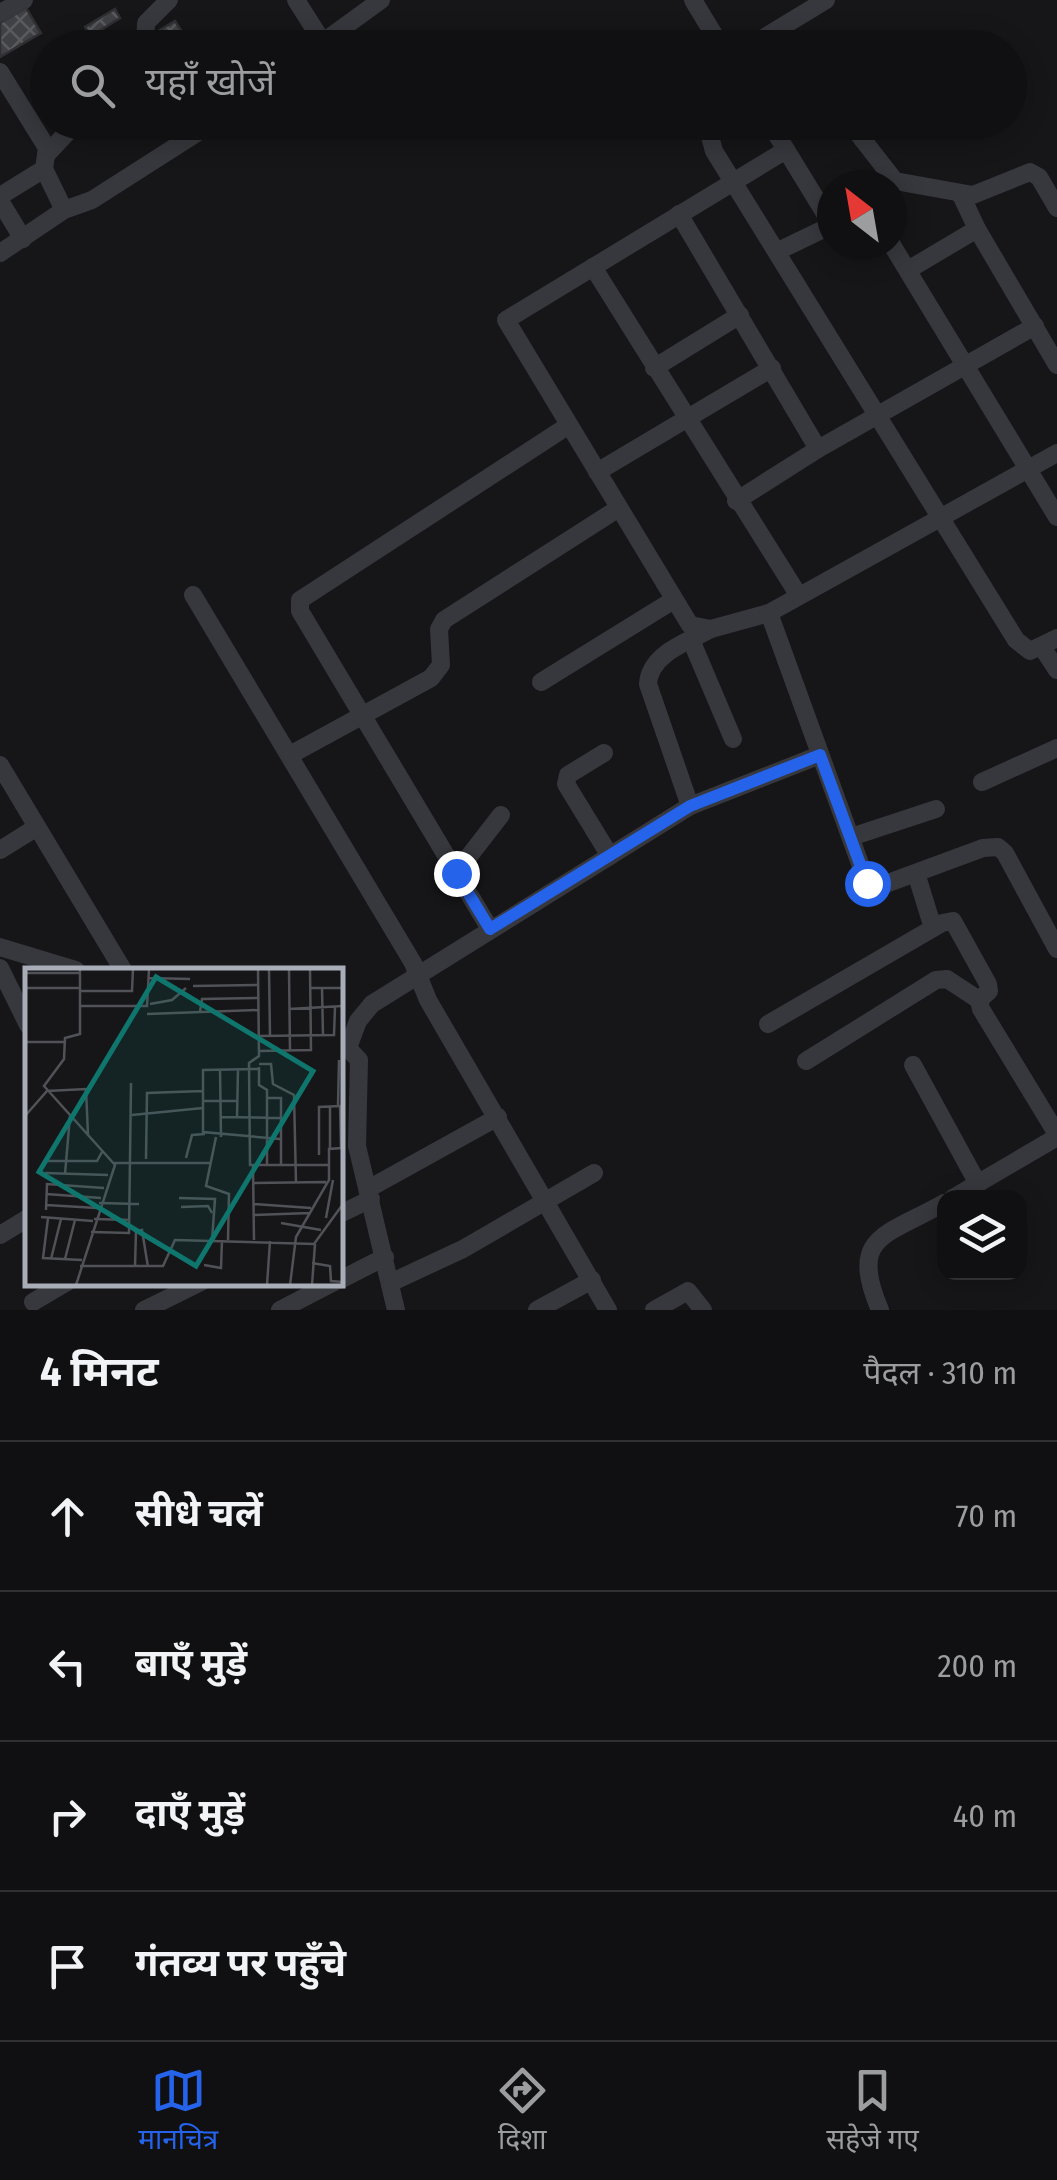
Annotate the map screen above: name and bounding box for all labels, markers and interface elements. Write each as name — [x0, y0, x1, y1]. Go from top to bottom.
search box — [30, 30, 1027, 140]
icon: search — [65, 58, 120, 113]
text: यहाँ खोजें — [145, 59, 275, 105]
north arrow — [817, 170, 907, 260]
route end — [434, 851, 480, 897]
route start — [845, 861, 891, 907]
inset map — [25, 968, 342, 1285]
map controls — [937, 1190, 1027, 1280]
button: layers — [937, 1190, 1027, 1280]
text: 4 मिनट — [40, 1347, 158, 1397]
text: पैदल · 310 m — [863, 1354, 1017, 1392]
icon: ahead — [40, 1489, 95, 1544]
text: सीधे चलें — [135, 1490, 263, 1536]
text: 70 m — [956, 1497, 1017, 1535]
icon: left — [40, 1639, 95, 1694]
text: बाएँ मुड़ें — [135, 1640, 247, 1686]
text: 200 m — [937, 1647, 1017, 1685]
icon: right — [40, 1789, 95, 1844]
text: दाएँ मुड़ें — [135, 1790, 245, 1836]
text: 40 m — [953, 1797, 1017, 1835]
icon: arrive — [40, 1939, 95, 1994]
text: गंतव्य पर पहुँचे — [135, 1940, 346, 1986]
tab: मानचित्र — [138, 2063, 218, 2160]
tab: दिशा — [495, 2063, 550, 2160]
tab: सहेजे गए — [826, 2063, 919, 2160]

